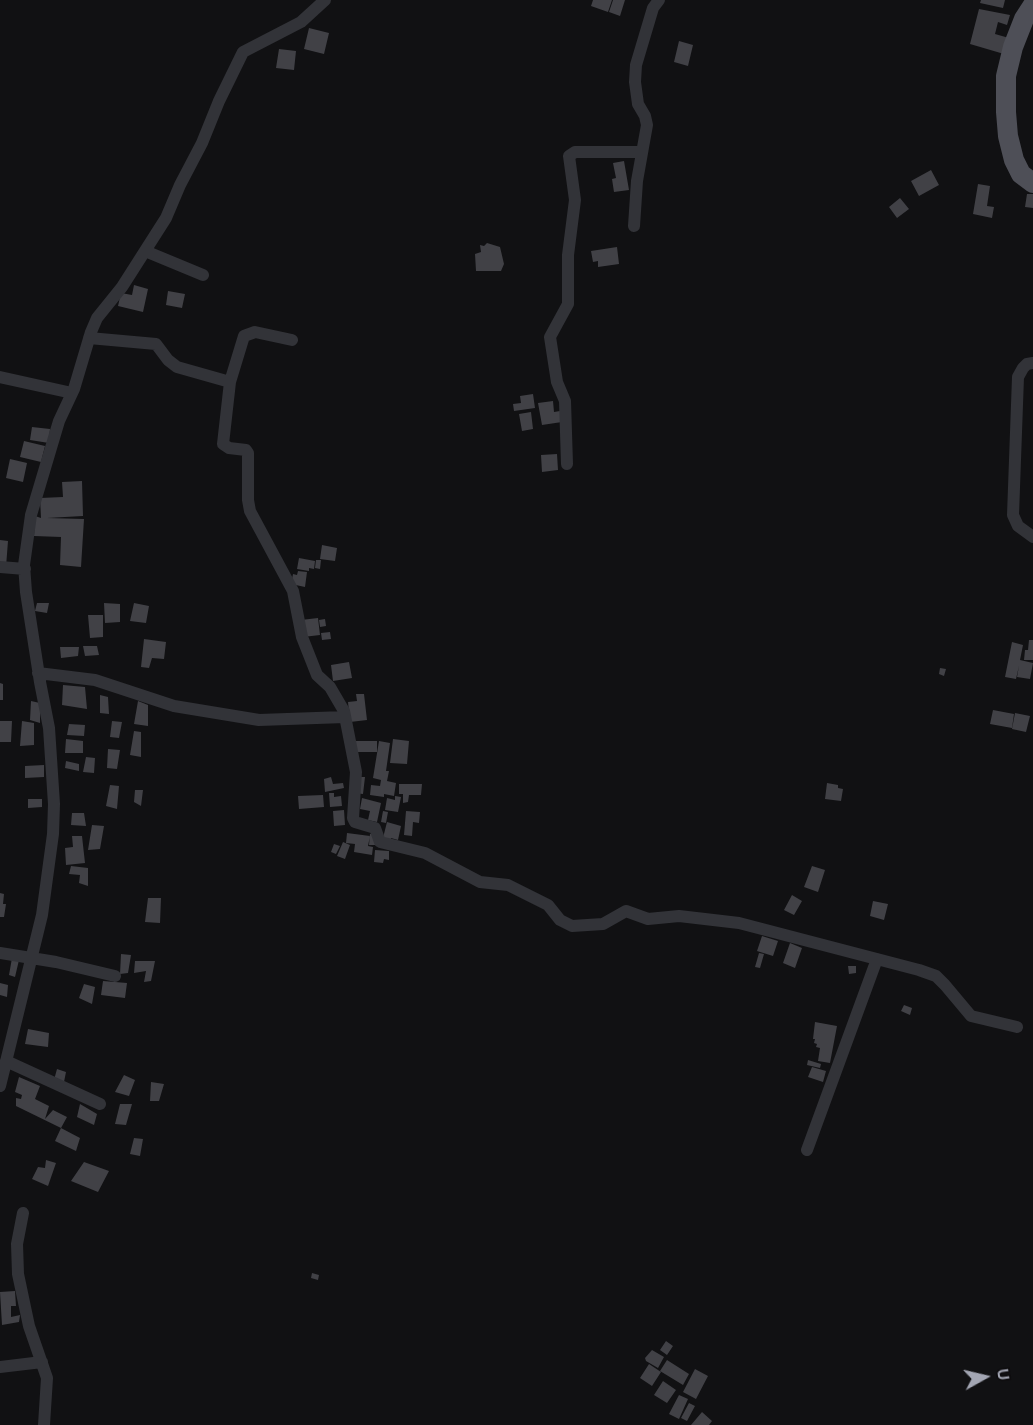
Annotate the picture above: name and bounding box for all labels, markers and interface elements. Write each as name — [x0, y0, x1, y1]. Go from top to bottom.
north arrow — [955, 1347, 1015, 1407]
text: U — [993, 1367, 1014, 1381]

